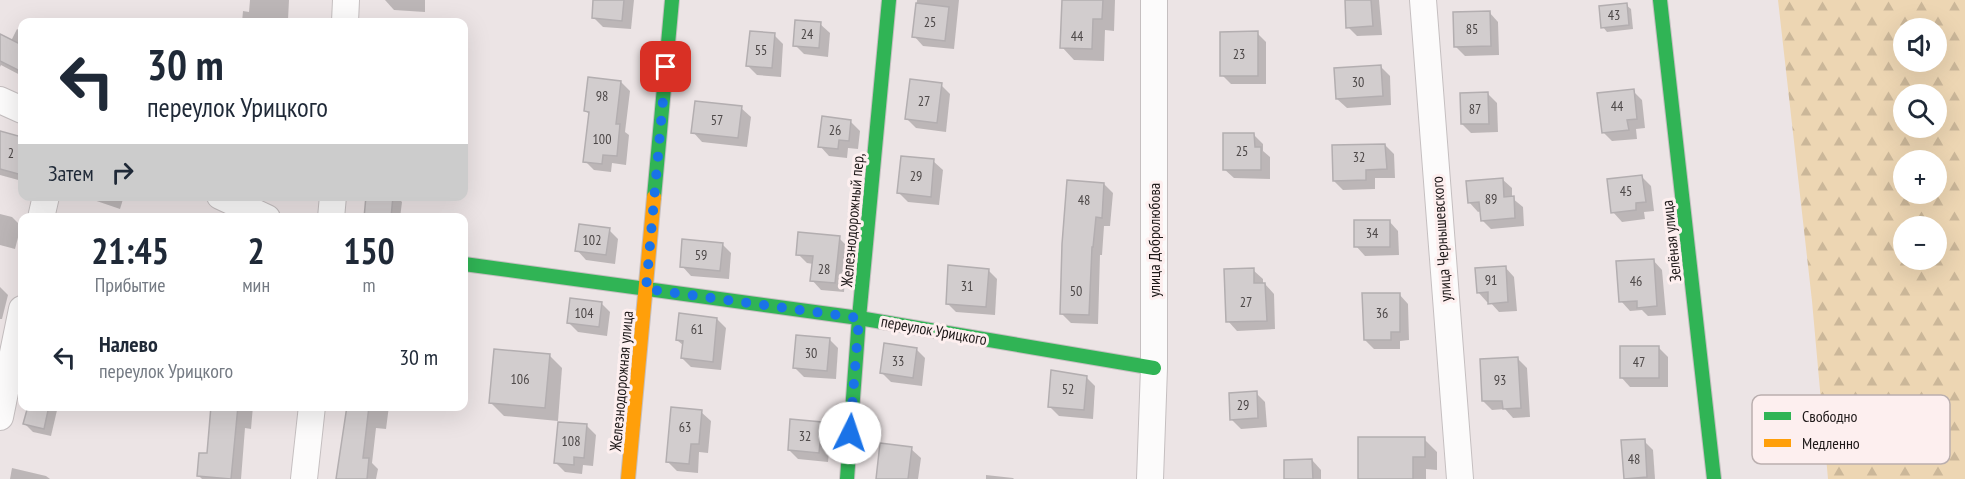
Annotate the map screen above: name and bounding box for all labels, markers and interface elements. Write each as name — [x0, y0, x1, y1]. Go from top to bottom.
house number: 43 — [1608, 6, 1620, 24]
house number: 25 — [924, 13, 936, 31]
map controls — [1893, 18, 1947, 270]
button: sound — [1893, 18, 1947, 72]
house number: 85 — [1466, 20, 1478, 38]
house number: 24 — [801, 25, 814, 43]
house number: 44 — [1071, 27, 1084, 45]
text: 30 m — [147, 37, 224, 92]
pin — [640, 41, 691, 92]
house number: 55 — [755, 41, 767, 59]
icon: left — [48, 42, 126, 120]
house number: 23 — [1233, 45, 1245, 63]
icon: arrive — [649, 50, 682, 83]
house number: 30 — [1352, 73, 1364, 91]
button: search — [1893, 84, 1947, 138]
house number: 98 — [596, 87, 608, 105]
text: переулок Урицкого — [147, 90, 328, 124]
house number: 27 — [918, 92, 930, 110]
house number: 44 — [1611, 97, 1624, 115]
house number: 87 — [1469, 100, 1481, 118]
house number: 57 — [711, 111, 723, 129]
house number: 26 — [829, 121, 841, 139]
house number: 100 — [593, 130, 611, 148]
house number: 25 — [1236, 142, 1248, 160]
house number: 2 — [8, 144, 14, 162]
house number: 32 — [1353, 148, 1365, 166]
button: + — [1893, 150, 1947, 204]
street label: Железнодорожный пер, — [836, 152, 868, 289]
icon: right — [106, 156, 139, 189]
text: Затем — [48, 159, 94, 187]
house number: 29 — [910, 167, 922, 185]
street label: улица Чернышевского — [1427, 175, 1455, 302]
house number: 45 — [1620, 182, 1632, 200]
street label: улица Добролюбова — [1144, 183, 1164, 297]
house number: 89 — [1485, 190, 1497, 208]
house number: 48 — [1078, 191, 1090, 209]
street label: Зелёная улица — [1657, 199, 1685, 283]
button: − — [1893, 216, 1947, 270]
house number: 34 — [1366, 224, 1379, 242]
text: 21:45 — [91, 227, 169, 274]
text: 2 — [248, 227, 265, 274]
text: 150 — [343, 227, 395, 274]
house number: 102 — [583, 231, 601, 249]
house number: 59 — [695, 246, 707, 264]
house number: 28 — [818, 260, 830, 278]
house number: 91 — [1485, 271, 1497, 289]
text: Прибытие — [95, 272, 166, 298]
text: мин — [242, 272, 270, 298]
text: m — [363, 272, 376, 298]
house number: 46 — [1630, 272, 1642, 290]
house number: 31 — [961, 277, 973, 295]
house number: 50 — [1070, 282, 1082, 300]
house number: 27 — [1240, 293, 1252, 311]
house number: 104 — [575, 304, 594, 322]
house number: 36 — [1376, 304, 1388, 322]
street label: Железнодорожная улица — [605, 310, 637, 453]
street label: переулок Урицкого — [879, 311, 989, 349]
house number: 61 — [691, 320, 703, 338]
text: Налево — [99, 330, 158, 358]
icon: left — [48, 341, 81, 374]
text: 30 m — [399, 343, 438, 371]
house number: 30 — [805, 344, 817, 362]
house number: 33 — [892, 352, 904, 370]
house number: 47 — [1633, 353, 1645, 371]
text: переулок Урицкого — [99, 358, 233, 384]
house number: 106 — [511, 370, 529, 388]
house number: 93 — [1494, 371, 1506, 389]
house number: 52 — [1062, 380, 1074, 398]
legend — [1752, 395, 1950, 464]
house number: 29 — [1237, 396, 1249, 414]
position arrow — [818, 401, 882, 465]
text: Свободно — [1802, 406, 1857, 426]
house number: 63 — [679, 418, 691, 436]
house number: 32 — [799, 427, 811, 445]
house number: 108 — [562, 432, 580, 450]
text: Медленно — [1802, 433, 1860, 453]
house number: 48 — [1628, 450, 1640, 468]

